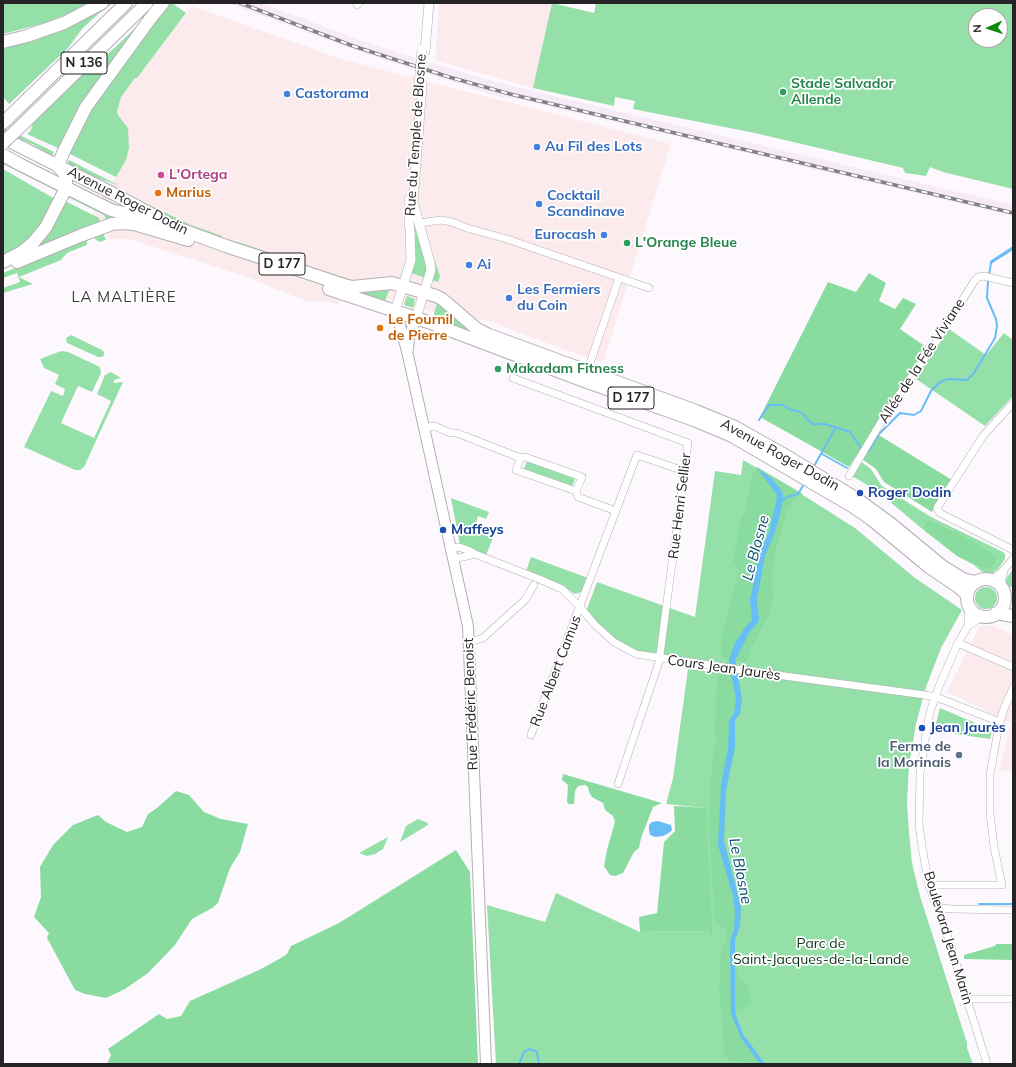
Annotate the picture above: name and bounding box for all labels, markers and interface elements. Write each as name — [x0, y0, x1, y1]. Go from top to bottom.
north arrow — [968, 8, 1008, 48]
text: N — [970, 24, 984, 33]
road number: N 136 — [61, 52, 107, 74]
street label: Rue du Temple de Blosne — [402, 53, 430, 217]
place label: Stade Salvador Allende — [791, 76, 894, 108]
place label: Castorama — [295, 86, 369, 102]
marker: Stade Salvador Allende — [778, 87, 788, 97]
marker: Castorama — [282, 89, 292, 99]
place label: Au Fil des Lots — [545, 139, 642, 155]
marker: Au Fil des Lots — [532, 142, 542, 152]
street label: Avenue Roger Dodin — [65, 163, 191, 239]
place label: L'Ortega — [169, 167, 227, 183]
marker: L'Ortega — [156, 170, 166, 180]
place label: Marius — [166, 185, 211, 201]
marker: Marius — [153, 188, 163, 198]
place label: Cocktail Scandinave — [547, 188, 625, 220]
marker: Cocktail Scandinave — [534, 199, 544, 209]
place label: Eurocash — [534, 227, 596, 243]
marker: Eurocash — [599, 230, 609, 240]
place label: L'Orange Bleue — [635, 235, 737, 251]
marker: L'Orange Bleue — [622, 238, 632, 248]
road number: D 177 — [259, 253, 305, 275]
place label: Ai — [477, 257, 491, 273]
marker: Ai — [464, 260, 474, 270]
place label: Les Fermiers du Coin — [517, 282, 601, 314]
district label: LA MALTIÈRE — [72, 288, 176, 306]
marker: Les Fermiers du Coin — [504, 293, 514, 303]
street label: Allée de la Fée Viviane — [875, 295, 969, 427]
place label: Le Fournil de Pierre — [388, 312, 453, 344]
marker: Le Fournil de Pierre — [375, 323, 385, 333]
place label: Makadam Fitness — [506, 361, 624, 377]
marker: Makadam Fitness — [493, 364, 503, 374]
road number: D 177 — [608, 387, 654, 409]
street label: Avenue Roger Dodin — [718, 415, 842, 495]
street label: Rue Henri Sellier — [665, 452, 695, 560]
place label: Roger Dodin — [868, 485, 951, 501]
marker: Roger Dodin — [855, 488, 865, 498]
water label: Le Blosne — [739, 513, 773, 583]
place label: Maffeys — [451, 522, 504, 538]
marker: Maffeys — [438, 525, 448, 535]
street label: Rue Albert Camus — [527, 613, 585, 729]
street label: Rue Frédéric Benoist — [460, 637, 482, 771]
street label: Cours Jean Jaurès — [666, 652, 782, 684]
place label: Jean Jaurès — [930, 720, 1006, 736]
marker: Jean Jaurès — [917, 723, 927, 733]
place label: Ferme de la Morinais — [877, 739, 951, 772]
marker: Ferme de la Morinais — [954, 750, 964, 760]
water label: Le Blosne — [725, 836, 755, 906]
street label: Boulevard Jean Marin — [920, 869, 976, 1007]
park label: Parc de Saint-Jacques-de-la-Lande — [733, 936, 909, 968]

